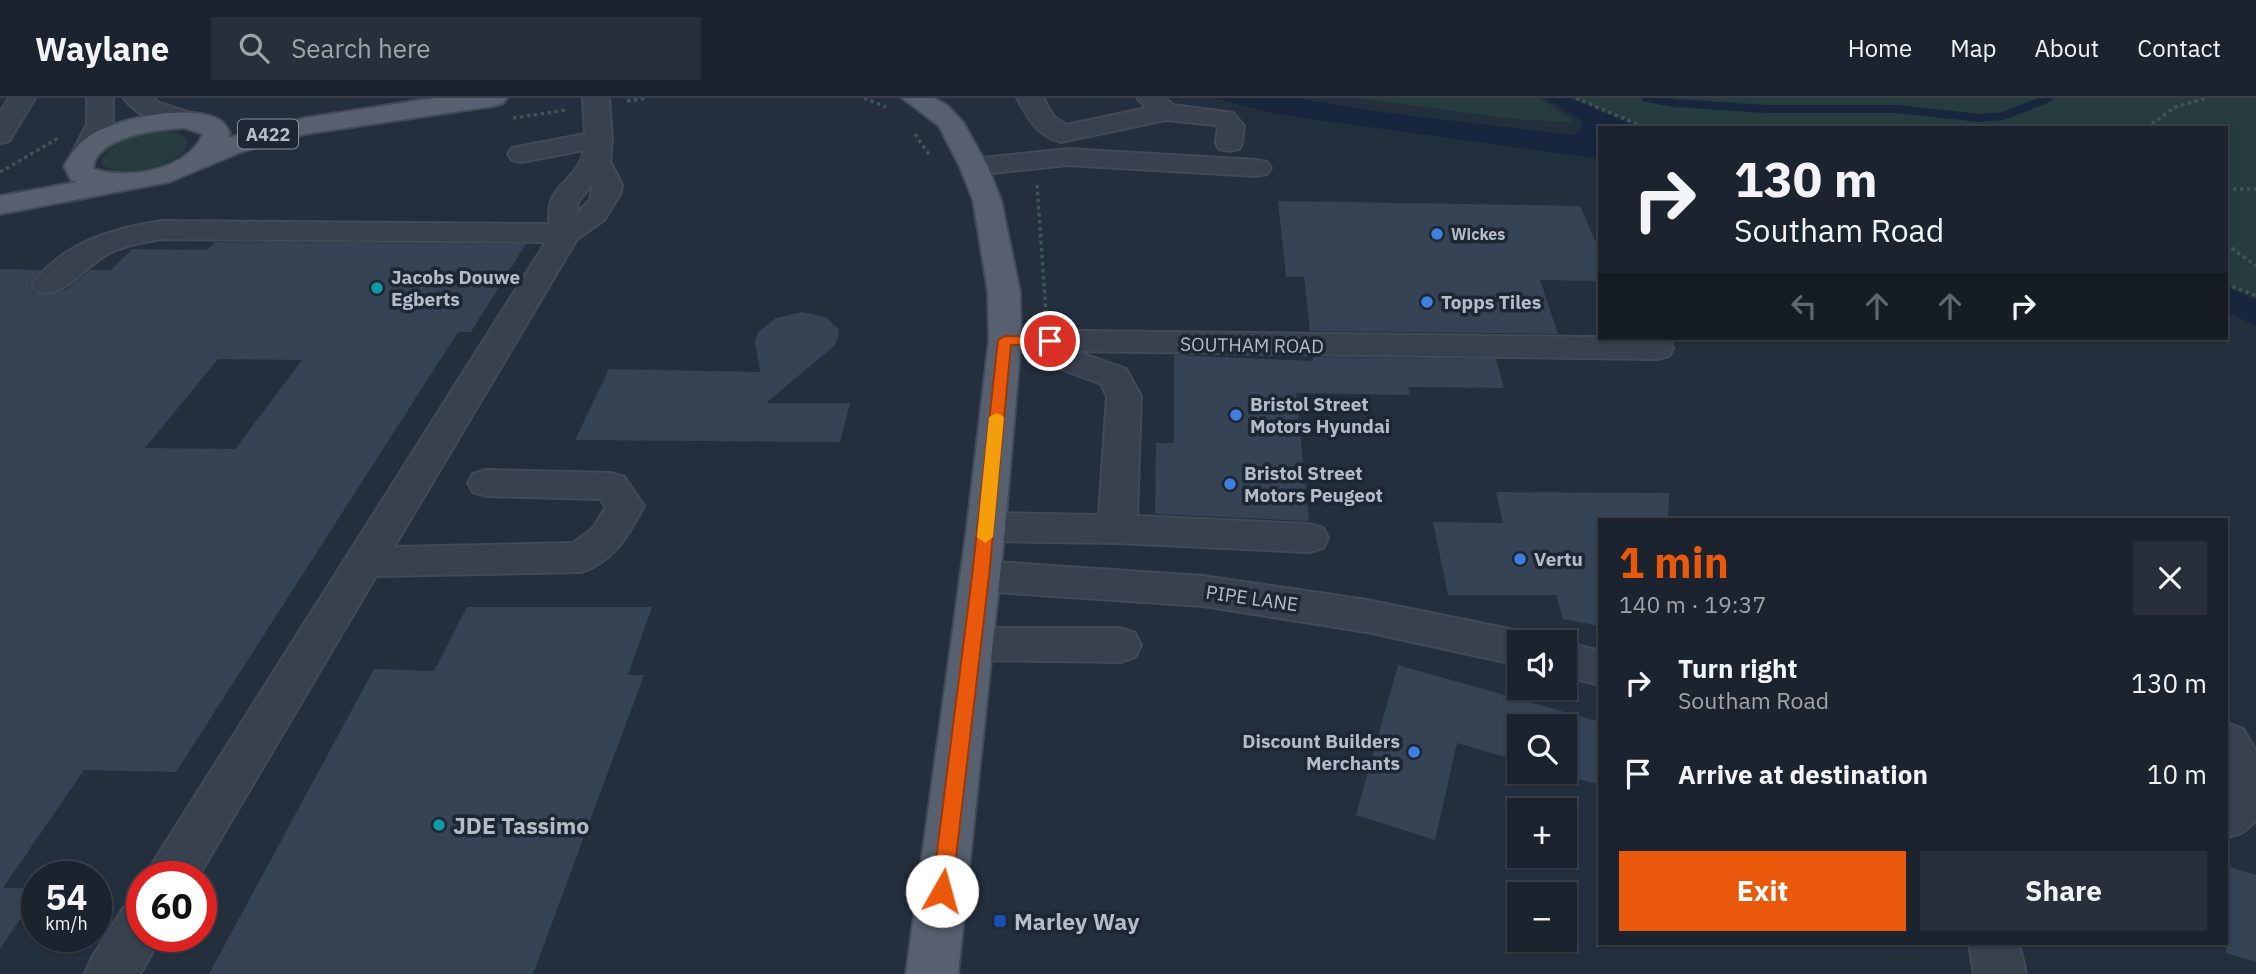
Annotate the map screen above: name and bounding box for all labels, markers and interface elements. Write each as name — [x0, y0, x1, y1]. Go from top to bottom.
search box — [211, 17, 701, 80]
text: Waylane — [35, 27, 169, 70]
icon: search — [235, 29, 273, 67]
text: Search here — [291, 31, 431, 65]
text: Home — [1848, 32, 1912, 64]
text: Map — [1950, 32, 1996, 64]
text: About — [2034, 32, 2099, 64]
text: Contact — [2137, 32, 2221, 64]
road number: A422 — [238, 120, 298, 149]
text: 130 m — [1734, 147, 1878, 210]
icon: right — [1619, 154, 1710, 245]
text: Southam Road — [1734, 209, 1944, 251]
place label: Wickes — [1451, 224, 1505, 244]
marker: Wickes — [1429, 226, 1445, 242]
place label: Jacobs Douwe Egberts — [391, 265, 520, 311]
marker: Jacobs Douwe Egberts — [369, 280, 385, 296]
icon: left — [1785, 287, 1823, 325]
icon: ahead — [1858, 287, 1896, 325]
icon: ahead — [1931, 287, 1969, 325]
icon: right — [2004, 287, 2042, 325]
place label: Topps Tiles — [1441, 290, 1541, 314]
marker: Topps Tiles — [1419, 294, 1435, 310]
pin — [1020, 311, 1080, 371]
icon: arrive — [1031, 322, 1069, 360]
street label: SOUTHAM ROAD — [1180, 332, 1324, 358]
place label: Bristol Street Motors Hyundai — [1250, 392, 1390, 438]
marker: Bristol Street Motors Hyundai — [1228, 407, 1244, 423]
place label: Bristol Street Motors Peugeot — [1244, 461, 1383, 507]
marker: Bristol Street Motors Peugeot — [1222, 476, 1238, 492]
text: 1 min — [1619, 535, 1729, 590]
button: close — [2133, 541, 2207, 615]
place label: Vertu — [1534, 547, 1583, 571]
marker: Vertu — [1512, 551, 1528, 567]
street label: PIPE LANE — [1204, 580, 1300, 616]
text: 140 m · 19:37 — [1619, 589, 1766, 619]
map controls — [1507, 630, 1577, 952]
button: sound — [1507, 630, 1577, 700]
text: Turn right — [1678, 651, 1797, 685]
icon: right — [1619, 664, 1657, 702]
text: 130 m — [2131, 666, 2207, 700]
text: Southam Road — [1678, 685, 1829, 715]
button: search — [1507, 714, 1577, 784]
place label: Discount Builders Merchants — [1242, 729, 1400, 775]
marker: Discount Builders Merchants — [1406, 744, 1422, 760]
icon: arrive — [1619, 755, 1657, 793]
text: Arrive at destination — [1678, 757, 1928, 791]
text: 10 m — [2147, 757, 2207, 791]
button: + — [1507, 798, 1577, 868]
place label: JDE Tassimo — [453, 810, 589, 840]
marker: JDE Tassimo — [431, 817, 447, 833]
button: Exit — [1619, 851, 1906, 931]
button: Share — [1920, 851, 2207, 931]
position arrow — [905, 854, 979, 928]
speed limit sign: 60 — [126, 861, 217, 952]
text: 54 — [45, 874, 88, 920]
button: − — [1507, 882, 1577, 952]
place label: Marley Way — [1014, 906, 1140, 936]
text: km/h — [45, 912, 88, 935]
marker: Marley Way — [992, 913, 1008, 929]

